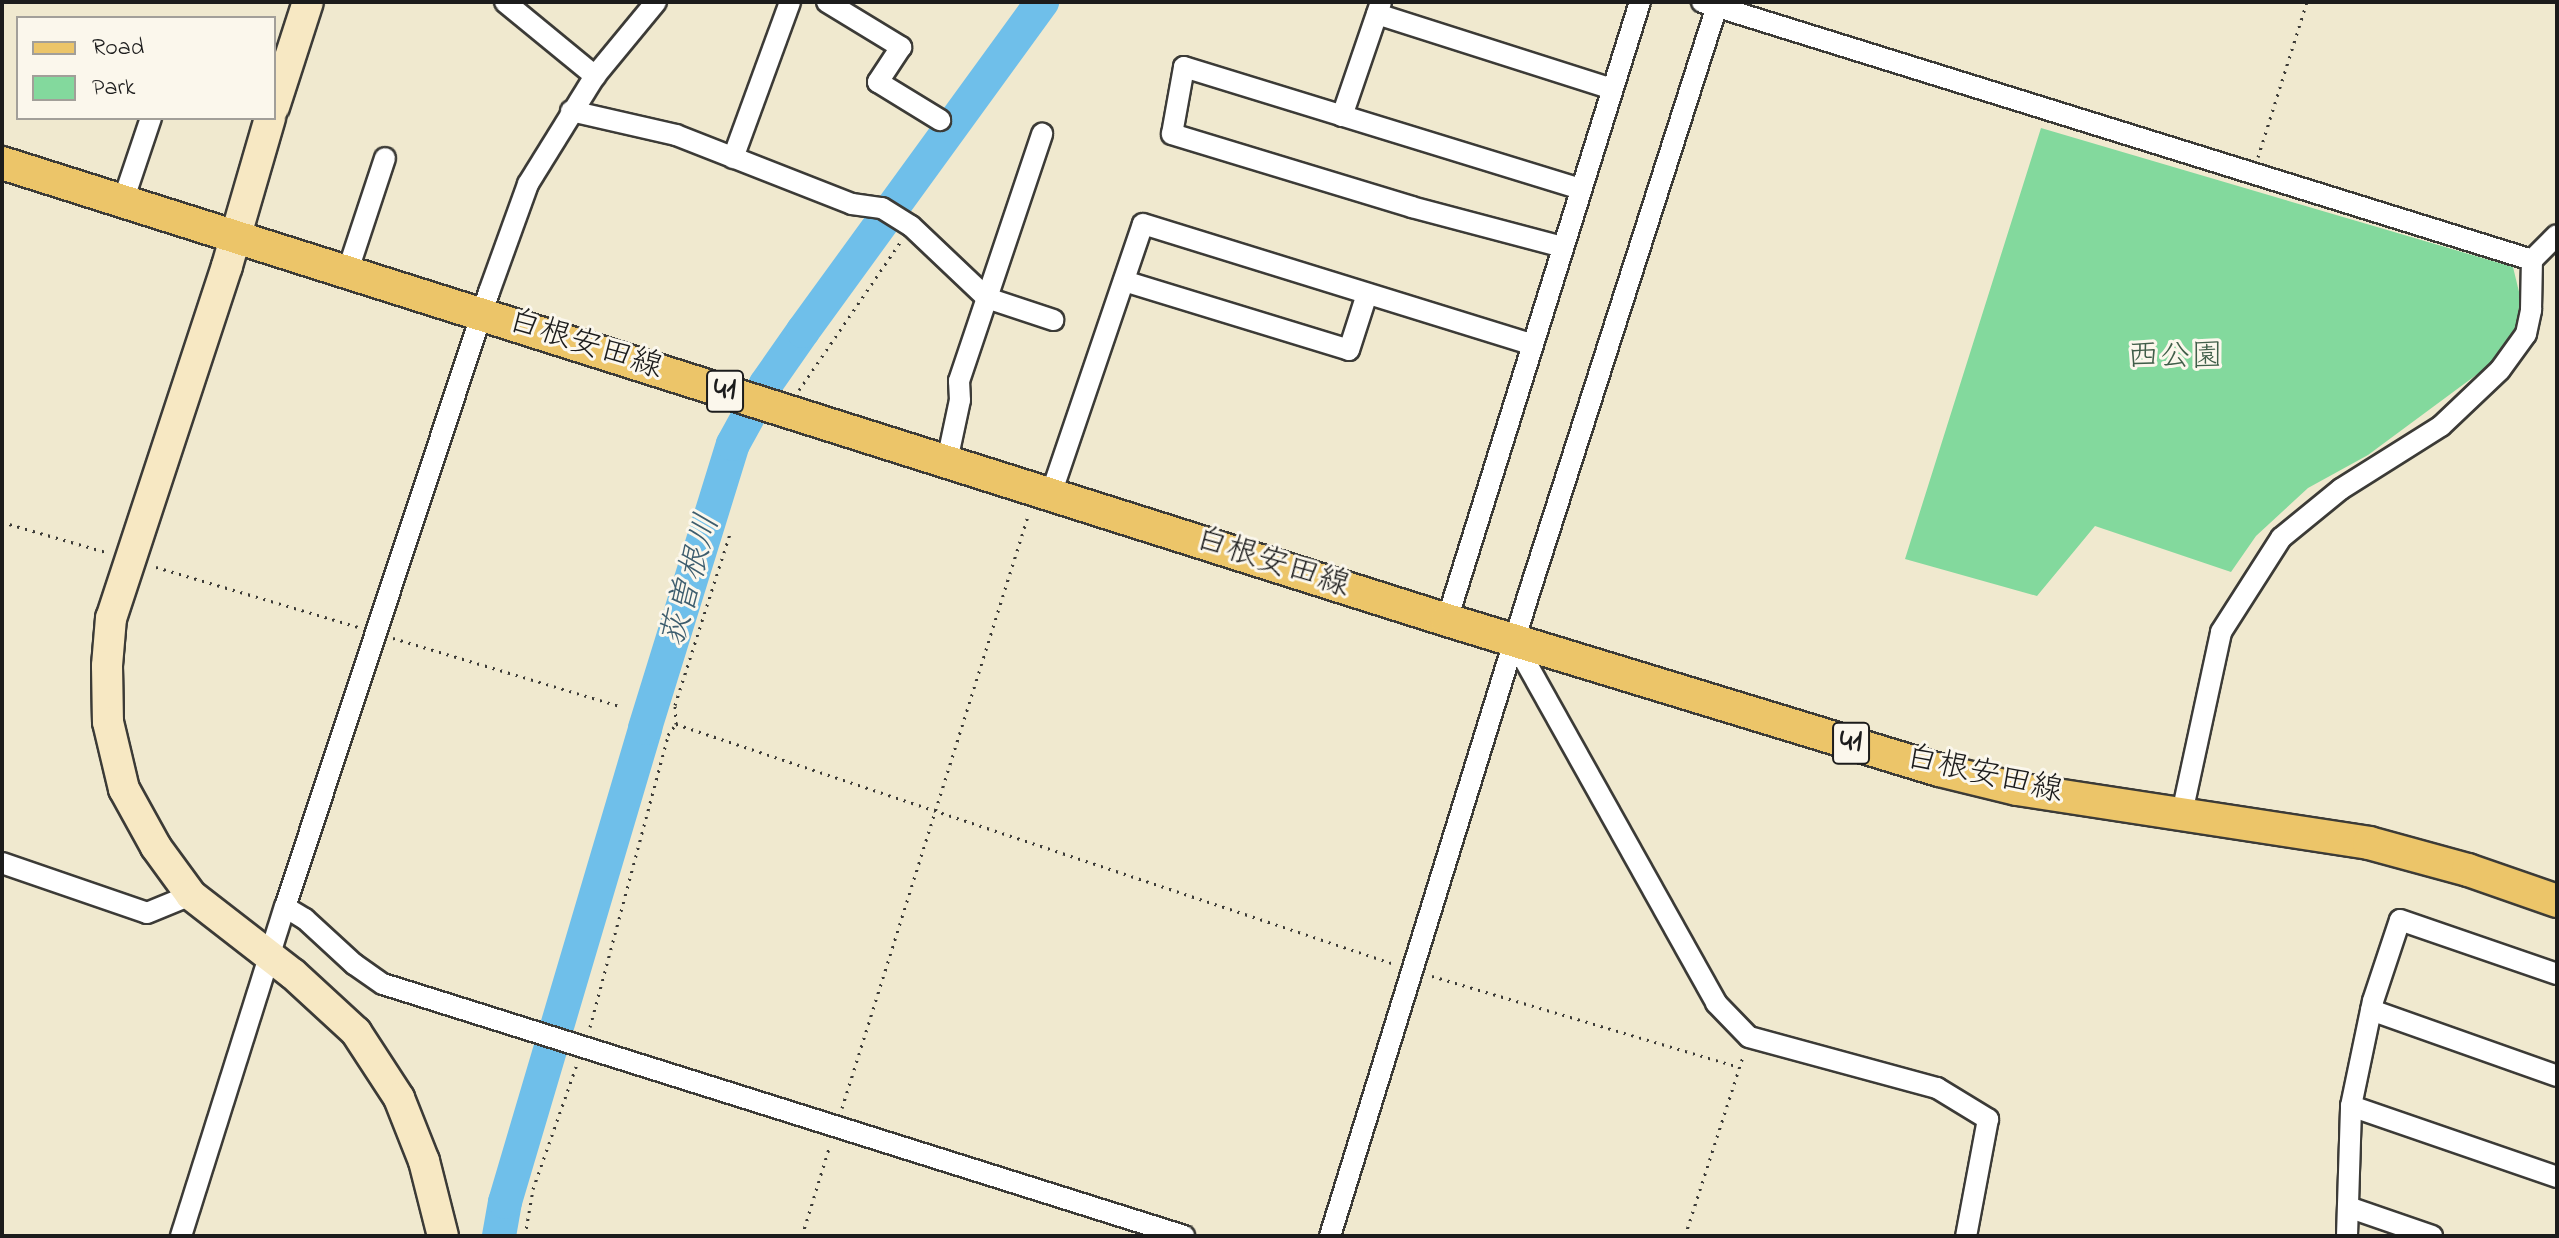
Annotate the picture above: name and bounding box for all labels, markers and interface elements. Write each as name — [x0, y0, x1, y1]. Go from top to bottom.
legend — [16, 16, 276, 120]
text: Road — [92, 31, 144, 66]
text: Park — [92, 71, 135, 106]
street label: 白根安田線 — [503, 303, 667, 389]
park label: 西公園 — [2127, 339, 2223, 377]
road number: 41 — [705, 365, 745, 417]
water label: 荻曽根川 — [654, 510, 730, 652]
street label: 白根安田線 — [1190, 521, 1354, 607]
road number: 41 — [1831, 717, 1871, 769]
street label: 白根安田線 — [1902, 739, 2066, 813]

